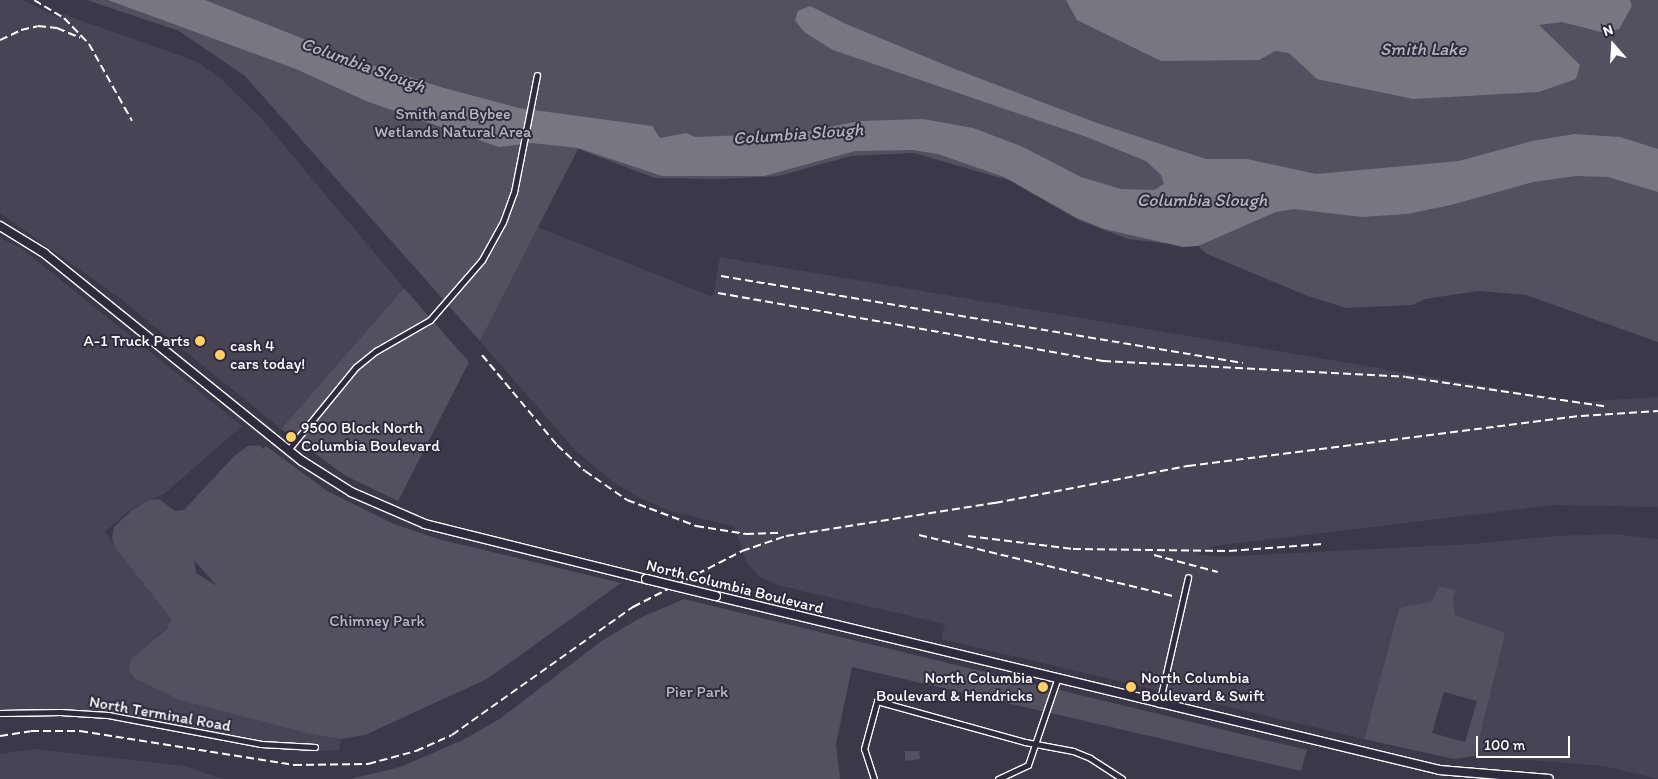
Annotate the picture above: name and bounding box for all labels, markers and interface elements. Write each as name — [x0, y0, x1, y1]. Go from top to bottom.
north arrow — [1588, 20, 1638, 70]
text: N — [1601, 21, 1615, 40]
water label: Columbia Slough — [298, 33, 428, 97]
water label: Smith Lake — [1380, 38, 1466, 60]
park label: Smith and Bybee Wetlands Natural Area — [375, 104, 531, 142]
water label: Columbia Slough — [732, 119, 864, 149]
water label: Columbia Slough — [1137, 189, 1267, 211]
place label: A-1 Truck Parts — [84, 331, 190, 351]
marker: A-1 Truck Parts — [194, 335, 206, 347]
place label: cash 4 cars today! — [230, 336, 305, 374]
marker: cash 4 cars today! — [214, 349, 226, 361]
place label: 9500 Block North Columbia Boulevard — [301, 418, 440, 456]
marker: 9500 Block North Columbia Boulevard — [285, 431, 297, 443]
street label: North Columbia Boulevard — [644, 556, 826, 618]
park label: Chimney Park — [329, 611, 425, 631]
place label: North Columbia Boulevard & Hendricks — [875, 668, 1033, 706]
place label: North Columbia Boulevard & Swift — [1141, 668, 1265, 706]
marker: North Columbia Boulevard & Hendricks — [1037, 681, 1049, 693]
marker: North Columbia Boulevard & Swift — [1125, 681, 1137, 693]
park label: Pier Park — [666, 682, 728, 702]
street label: North Terminal Road — [89, 692, 231, 736]
scale bar — [1478, 726, 1572, 758]
text: 100 m — [1484, 736, 1525, 754]

